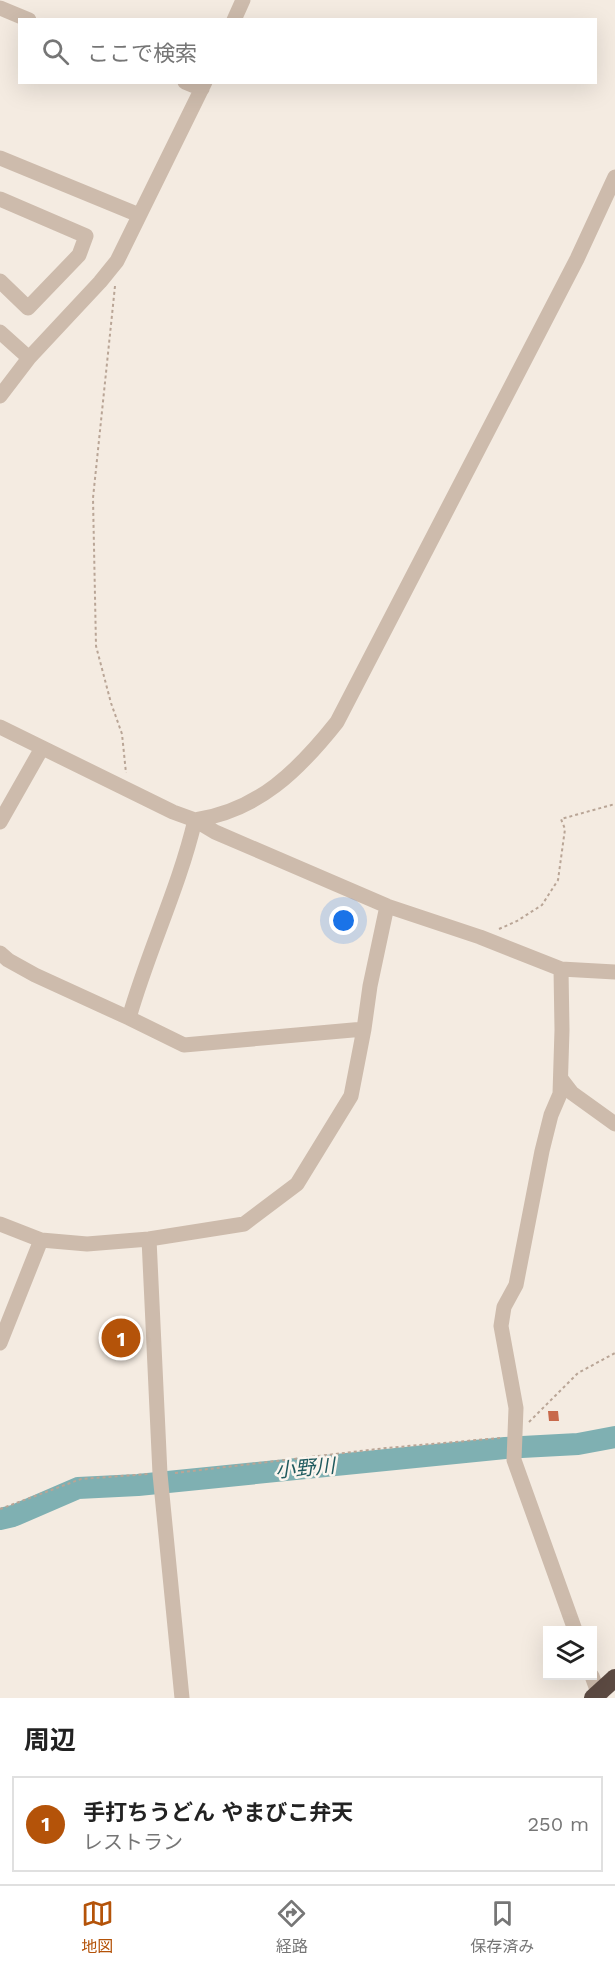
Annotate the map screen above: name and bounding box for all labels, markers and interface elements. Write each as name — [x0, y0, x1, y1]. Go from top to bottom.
search box — [18, 18, 597, 84]
icon: search — [39, 35, 72, 68]
text: ここで検索 — [87, 41, 197, 66]
your location — [329, 906, 358, 935]
pin: 1 — [102, 1316, 140, 1360]
water label: 小野川 — [274, 1453, 338, 1483]
map controls — [543, 1626, 597, 1680]
button: layers — [543, 1626, 597, 1680]
text: 周辺 — [24, 1725, 76, 1755]
text: 手打ちうどん やまびこ弁天 — [83, 1800, 353, 1825]
text: 1 — [41, 1812, 50, 1836]
text: 250 m — [527, 1812, 589, 1836]
text: レストラン — [83, 1830, 183, 1854]
tab: 地図 — [81, 1897, 114, 1957]
tab: 経路 — [275, 1897, 308, 1957]
tab: 保存済み — [470, 1897, 534, 1957]

